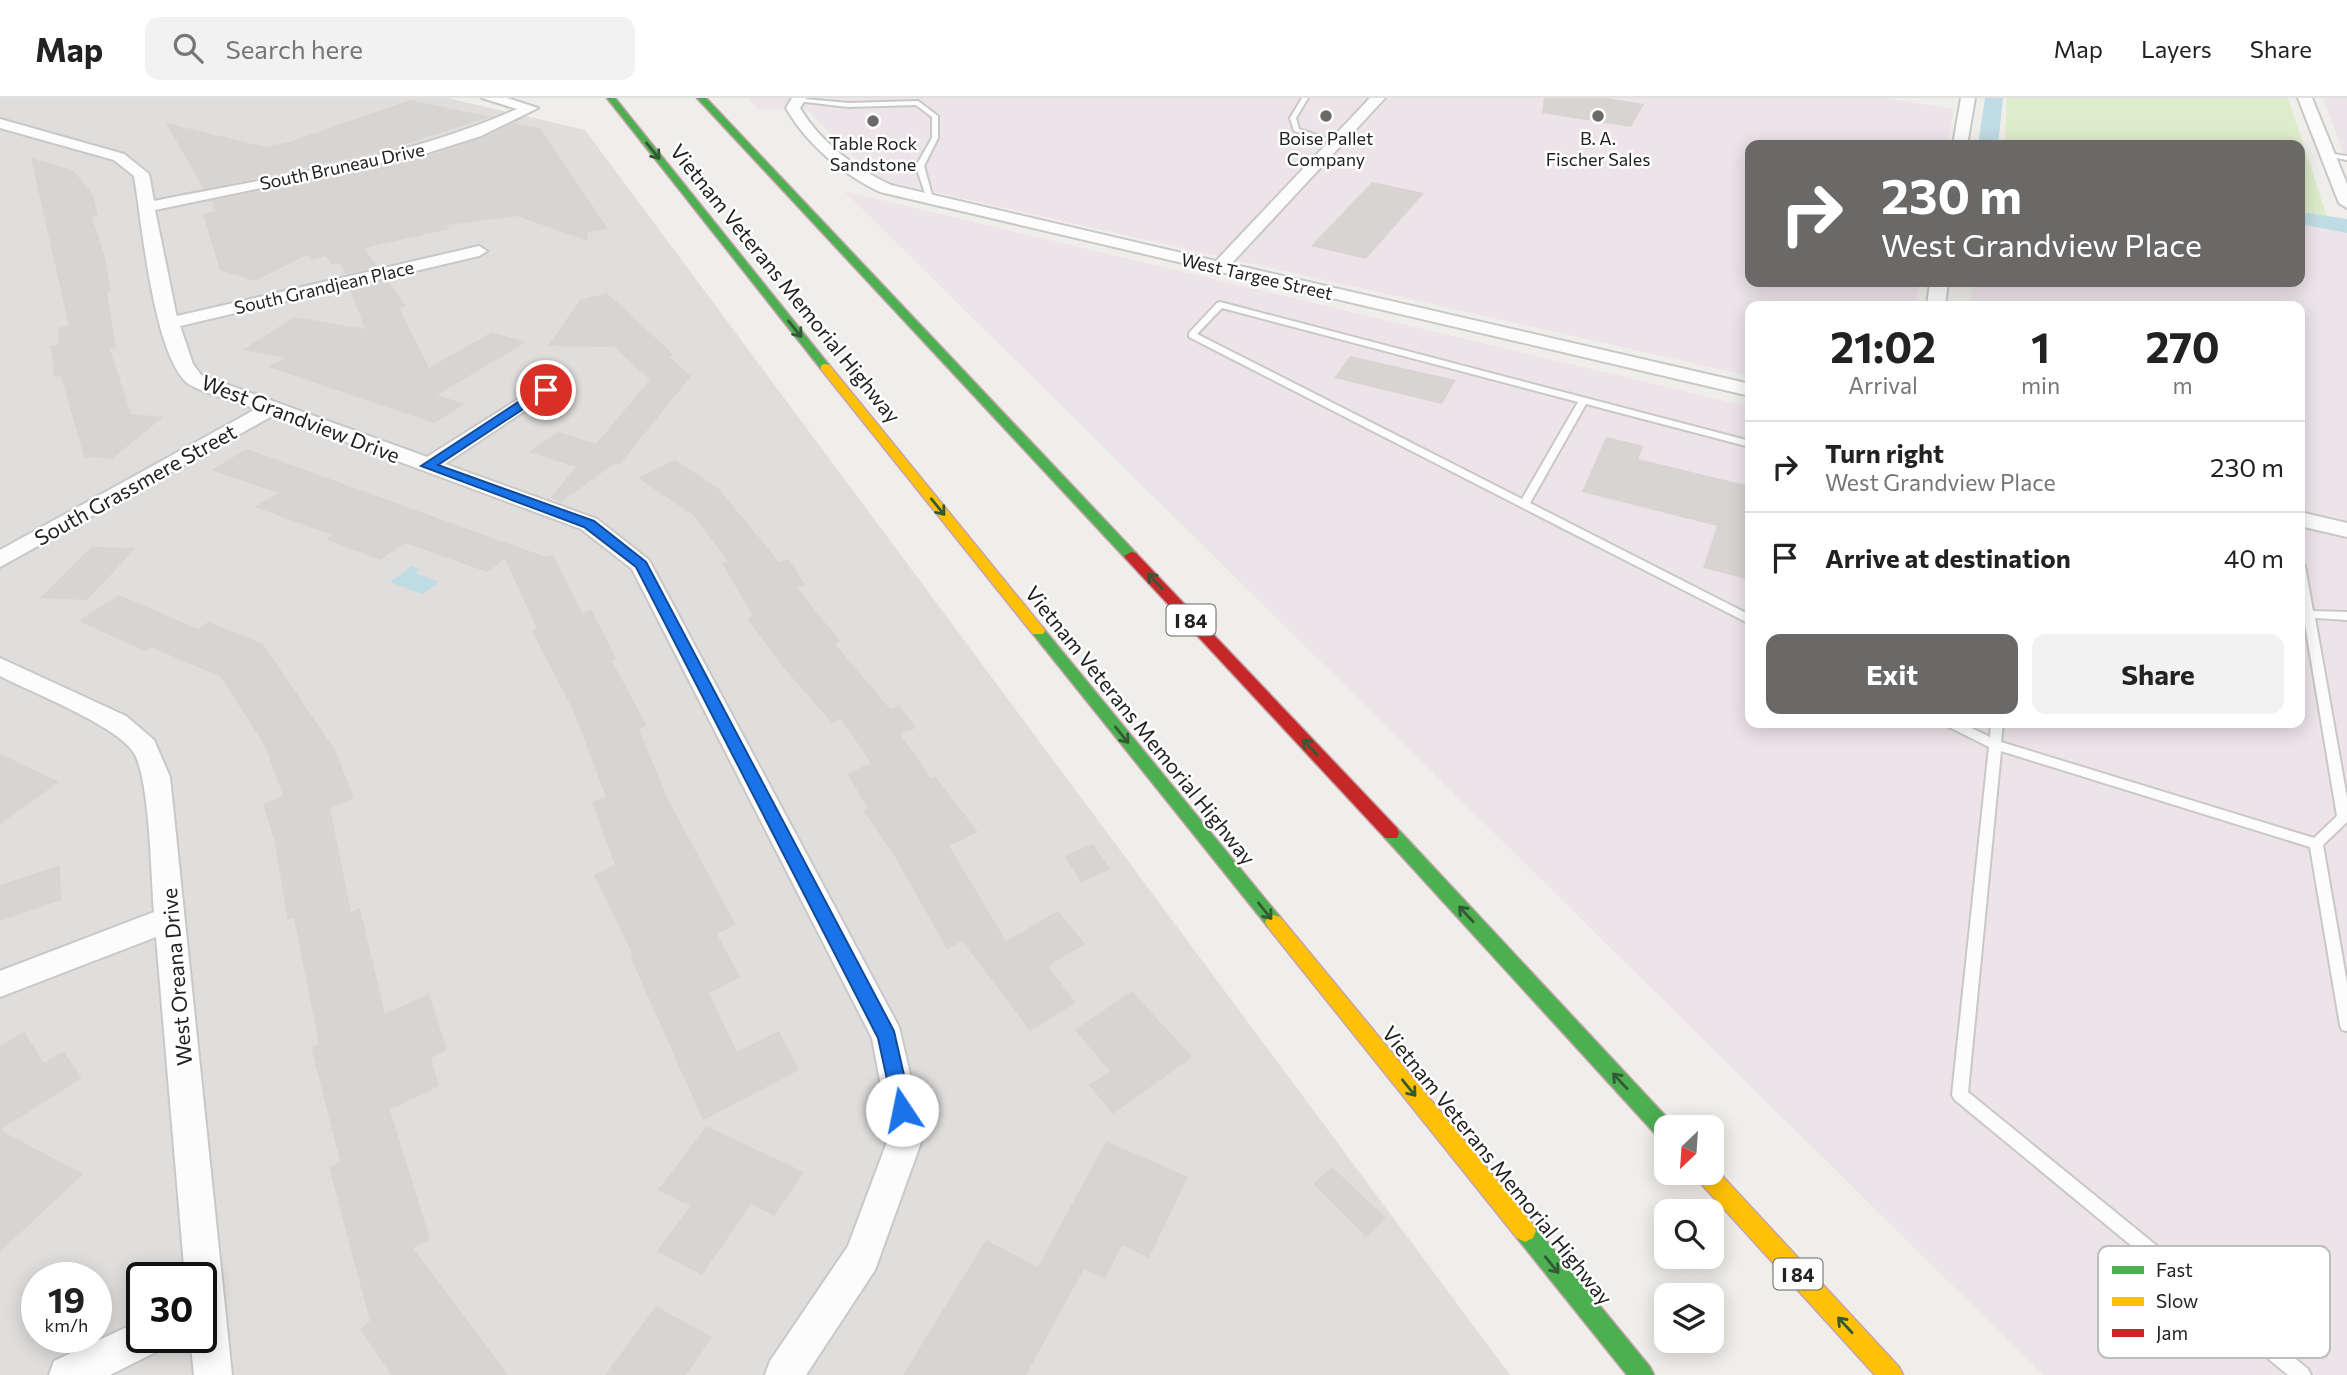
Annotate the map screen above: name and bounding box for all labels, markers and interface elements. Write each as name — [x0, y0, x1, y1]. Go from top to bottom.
search box — [145, 17, 635, 80]
text: Map — [35, 28, 103, 69]
icon: search — [169, 29, 207, 67]
text: Search here — [225, 33, 363, 64]
text: Map — [2054, 34, 2103, 63]
text: Layers — [2141, 34, 2212, 63]
text: Share — [2250, 34, 2312, 63]
marker: Boise Pallet Company — [1318, 108, 1334, 124]
marker: B. A. Fischer Sales — [1590, 108, 1606, 124]
marker: Table Rock Sandstone — [865, 113, 881, 129]
place label: Boise Pallet Company — [1279, 127, 1373, 170]
place label: B. A. Fischer Sales — [1546, 127, 1650, 170]
place label: Table Rock Sandstone — [829, 132, 917, 175]
street label: South Bruneau Drive — [258, 138, 426, 194]
street label: Vietnam Veterans Memorial Highway — [666, 139, 906, 428]
one-way arrow — [646, 142, 661, 160]
text: 230 m — [1881, 164, 2022, 224]
icon: right — [1766, 168, 1857, 259]
text: West Grandview Place — [1881, 224, 2202, 264]
street label: West Targee Street — [1179, 248, 1335, 304]
street label: South Grandjean Place — [232, 256, 416, 318]
one-way arrow — [788, 319, 803, 338]
text: 21:02 — [1830, 320, 1936, 372]
text: 1 — [2031, 320, 2050, 372]
text: 270 — [2145, 320, 2220, 372]
pin — [516, 360, 576, 420]
street label: West Grandview Drive — [198, 369, 404, 467]
icon: arrive — [527, 371, 565, 409]
text: Arrival — [1848, 371, 1918, 399]
text: min — [2021, 371, 2060, 399]
text: m — [2173, 371, 2193, 399]
street label: South Grassmere Street — [30, 418, 240, 550]
text: Turn right — [1825, 437, 1944, 468]
icon: right — [1766, 448, 1804, 486]
text: 230 m — [2210, 451, 2284, 482]
text: West Grandview Place — [1825, 468, 2056, 496]
one-way arrow — [930, 497, 945, 515]
icon: arrive — [1766, 539, 1804, 577]
text: Arrive at destination — [1825, 542, 2071, 573]
text: 40 m — [2224, 542, 2284, 573]
one-way arrow — [1147, 572, 1163, 590]
street label: Vietnam Veterans Memorial Highway — [1021, 581, 1261, 870]
road number: I 84 — [1166, 604, 1216, 636]
button: Exit — [1766, 634, 2018, 714]
button: Share — [2032, 634, 2284, 714]
one-way arrow — [1114, 725, 1130, 743]
one-way arrow — [1302, 739, 1319, 756]
street label: West Oreana Drive — [156, 887, 196, 1067]
one-way arrow — [1258, 902, 1273, 920]
one-way arrow — [1457, 906, 1474, 923]
street label: Vietnam Veterans Memorial Highway — [1378, 1021, 1618, 1310]
position arrow — [865, 1073, 939, 1147]
one-way arrow — [1611, 1073, 1628, 1090]
one-way arrow — [1401, 1078, 1416, 1096]
north arrow — [1654, 1115, 1724, 1185]
map controls — [1654, 1115, 1724, 1353]
button: search — [1654, 1199, 1724, 1269]
legend — [2098, 1246, 2330, 1358]
one-way arrow — [1544, 1255, 1560, 1273]
road number: I 84 — [1773, 1258, 1822, 1290]
text: Fast — [2156, 1258, 2193, 1281]
speed limit sign: 30 — [126, 1262, 217, 1353]
text: 19 — [48, 1277, 85, 1320]
button: layers — [1654, 1283, 1724, 1353]
text: Slow — [2156, 1289, 2198, 1312]
text: km/h — [45, 1314, 88, 1336]
one-way arrow — [1836, 1317, 1853, 1334]
text: Jam — [2156, 1321, 2188, 1344]

